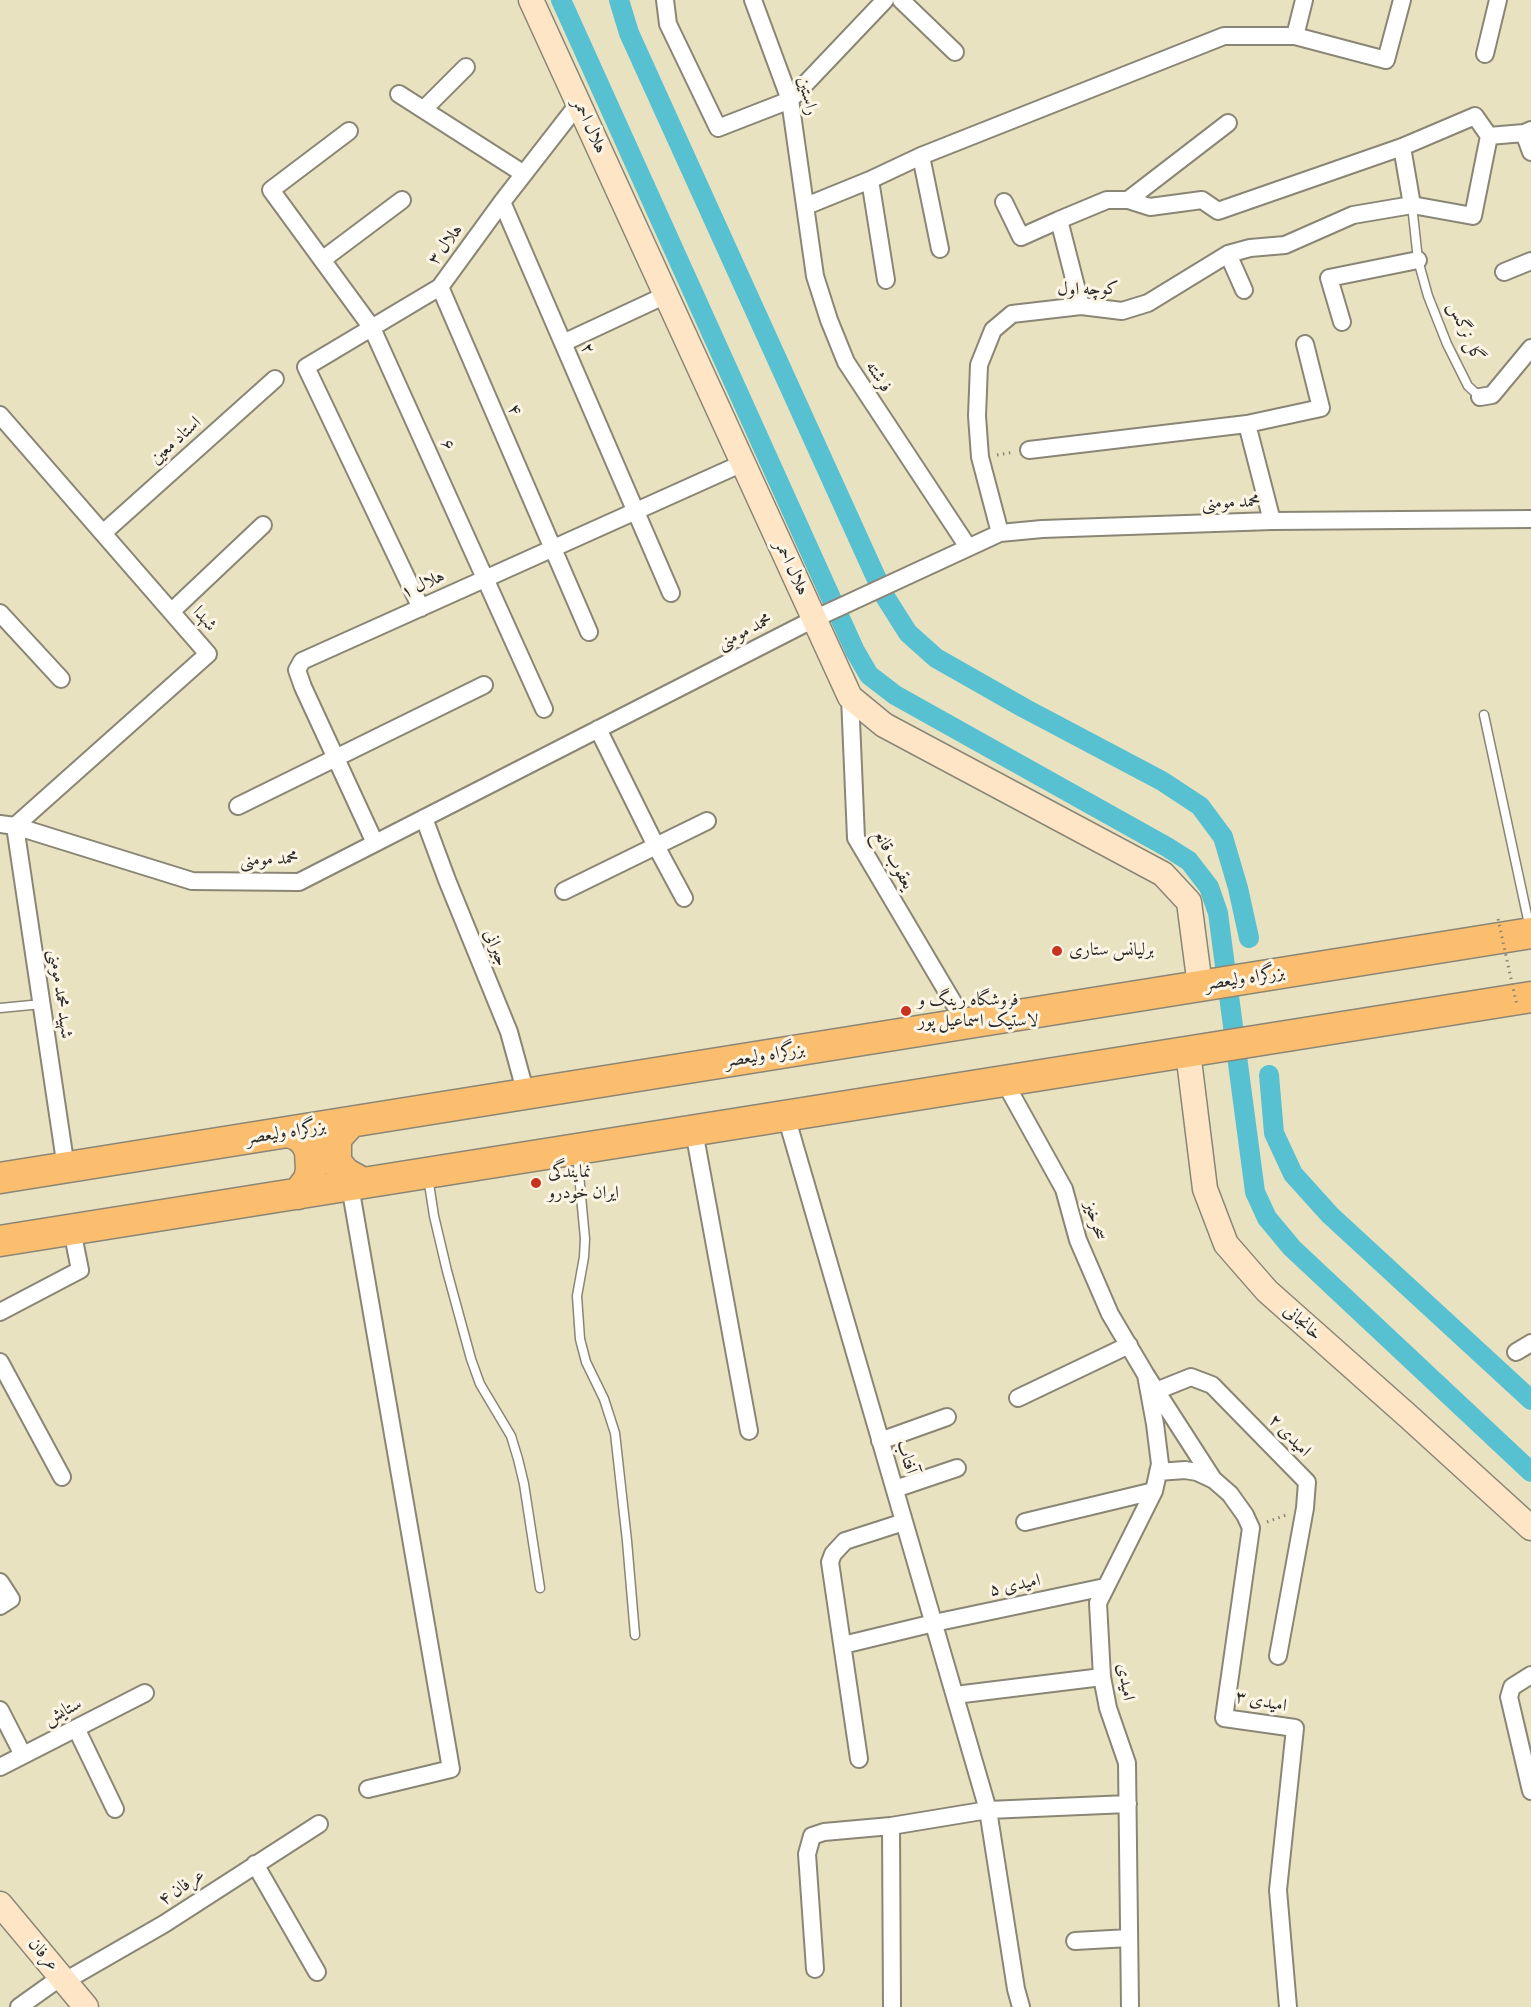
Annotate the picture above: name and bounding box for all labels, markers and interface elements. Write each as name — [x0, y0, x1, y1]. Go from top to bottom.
street label: راستین — [792, 74, 822, 118]
street label: هلال احمر — [567, 95, 611, 157]
street label: هلال ۳ — [424, 220, 468, 270]
street label: کوچه اول — [1057, 279, 1119, 301]
street label: گل نرگس — [1442, 299, 1488, 365]
street label: ۲ — [575, 340, 599, 358]
street label: فرشته — [860, 357, 896, 397]
street label: ۴ — [502, 401, 526, 419]
street label: استاد معین — [146, 412, 206, 470]
street label: ۶ — [435, 436, 459, 454]
street label: محمد مومنی — [1201, 491, 1261, 515]
street label: هلال احمر — [769, 537, 813, 599]
street label: هلال ۱ — [398, 566, 448, 604]
street label: شهدا — [187, 602, 221, 636]
street label: محمد مومنی — [714, 609, 776, 655]
street label: یعقوب قانع — [868, 826, 918, 894]
street label: محمد مومنی — [239, 848, 299, 872]
street label: جیرانی — [478, 926, 512, 970]
place label: برلیانس ستاری — [1069, 940, 1154, 962]
marker: برلیانس ستاری — [1050, 944, 1064, 958]
street label: شهید محمد مومنی — [43, 948, 77, 1040]
street label: بزرگراه ولیعصر — [1204, 962, 1286, 996]
place label: فروشگاه رینگ و لاستیک اسماعیل پور — [918, 990, 1038, 1032]
marker: فروشگاه رینگ و لاستیک اسماعیل پور — [899, 1004, 913, 1018]
street label: بزرگراه ولیعصر — [724, 1039, 806, 1073]
street label: بزرگراه ولیعصر — [245, 1116, 327, 1150]
place label: نمایندگی ایران خودرو — [548, 1162, 619, 1204]
marker: نمایندگی ایران خودرو — [529, 1176, 543, 1190]
street label: سحرخیز — [1079, 1199, 1111, 1243]
street label: خانجانی — [1278, 1300, 1326, 1346]
street label: امیدی ۲ — [1263, 1410, 1315, 1462]
street label: آفتاب — [891, 1437, 921, 1477]
street label: امیدی ۵ — [987, 1570, 1043, 1602]
street label: امیدی — [1111, 1662, 1139, 1702]
street label: امیدی ۳ — [1234, 1686, 1288, 1718]
street label: ستایش — [40, 1693, 86, 1731]
street label: عرفان ۴ — [155, 1865, 209, 1911]
street label: عرفان — [23, 1934, 63, 1976]

